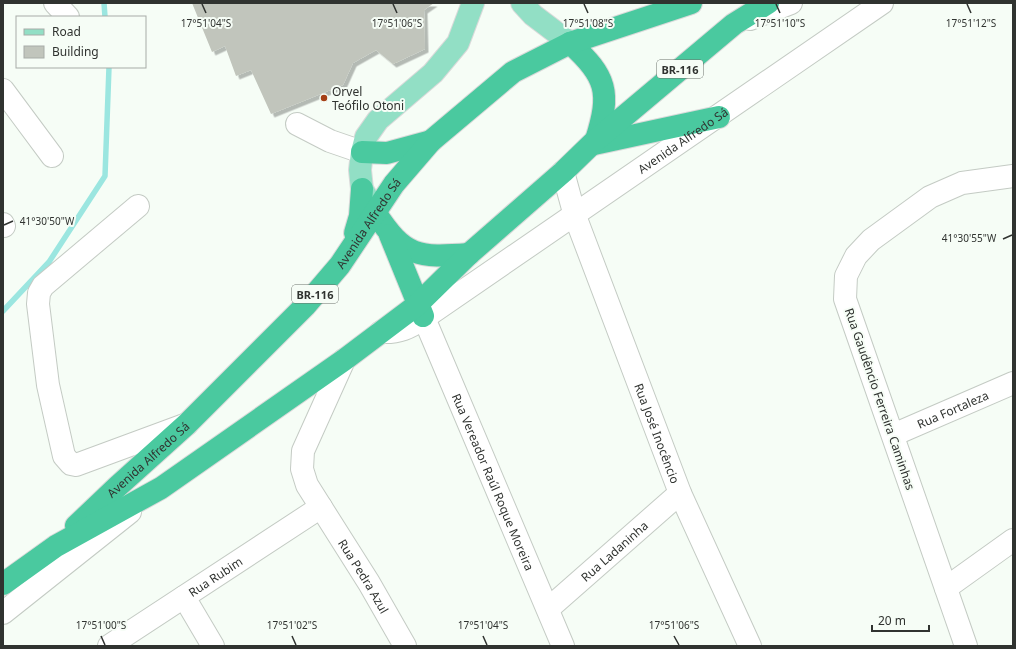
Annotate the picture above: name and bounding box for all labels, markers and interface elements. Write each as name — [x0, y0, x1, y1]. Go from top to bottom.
legend — [16, 16, 146, 68]
text: 17°51'04"S — [181, 16, 232, 30]
text: 17°51'06"S — [372, 16, 423, 30]
text: 17°51'08"S — [563, 16, 614, 30]
text: 17°51'10"S — [755, 16, 806, 30]
text: 17°51'12"S — [946, 16, 997, 30]
text: Road — [52, 23, 81, 40]
text: Building — [52, 43, 99, 60]
road number: BR-116 — [657, 60, 703, 78]
place label: Orvel Teófilo Otoni — [332, 83, 404, 114]
marker: Orvel Teófilo Otoni — [319, 93, 329, 103]
street label: Avenida Alfredo Sá — [634, 103, 731, 177]
street label: Avenida Alfredo Sá — [332, 174, 404, 272]
text: 41°30'50"W — [20, 214, 75, 228]
text: 41°30'55"W — [942, 231, 997, 245]
road number: BR-116 — [292, 285, 338, 303]
street label: Rua Gaudêncio Ferreira Caminhas — [841, 306, 919, 493]
street label: Rua José Inocêncio — [631, 381, 684, 486]
street label: Rua Fortaleza — [914, 386, 991, 432]
street label: Rua Vereador Raúl Roque Moreira — [448, 391, 539, 573]
street label: Avenida Alfredo Sá — [103, 418, 193, 501]
street label: Rua Ladaninha — [577, 517, 651, 585]
street label: Rua Pedra Azul — [335, 535, 393, 617]
street label: Rua Rubim — [185, 552, 246, 600]
scale bar — [872, 607, 929, 633]
text: 20 m — [878, 612, 906, 629]
text: 17°51'00"S — [76, 618, 127, 632]
text: 17°51'02"S — [267, 618, 318, 632]
text: 17°51'04"S — [458, 618, 509, 632]
text: 17°51'06"S — [649, 618, 700, 632]

